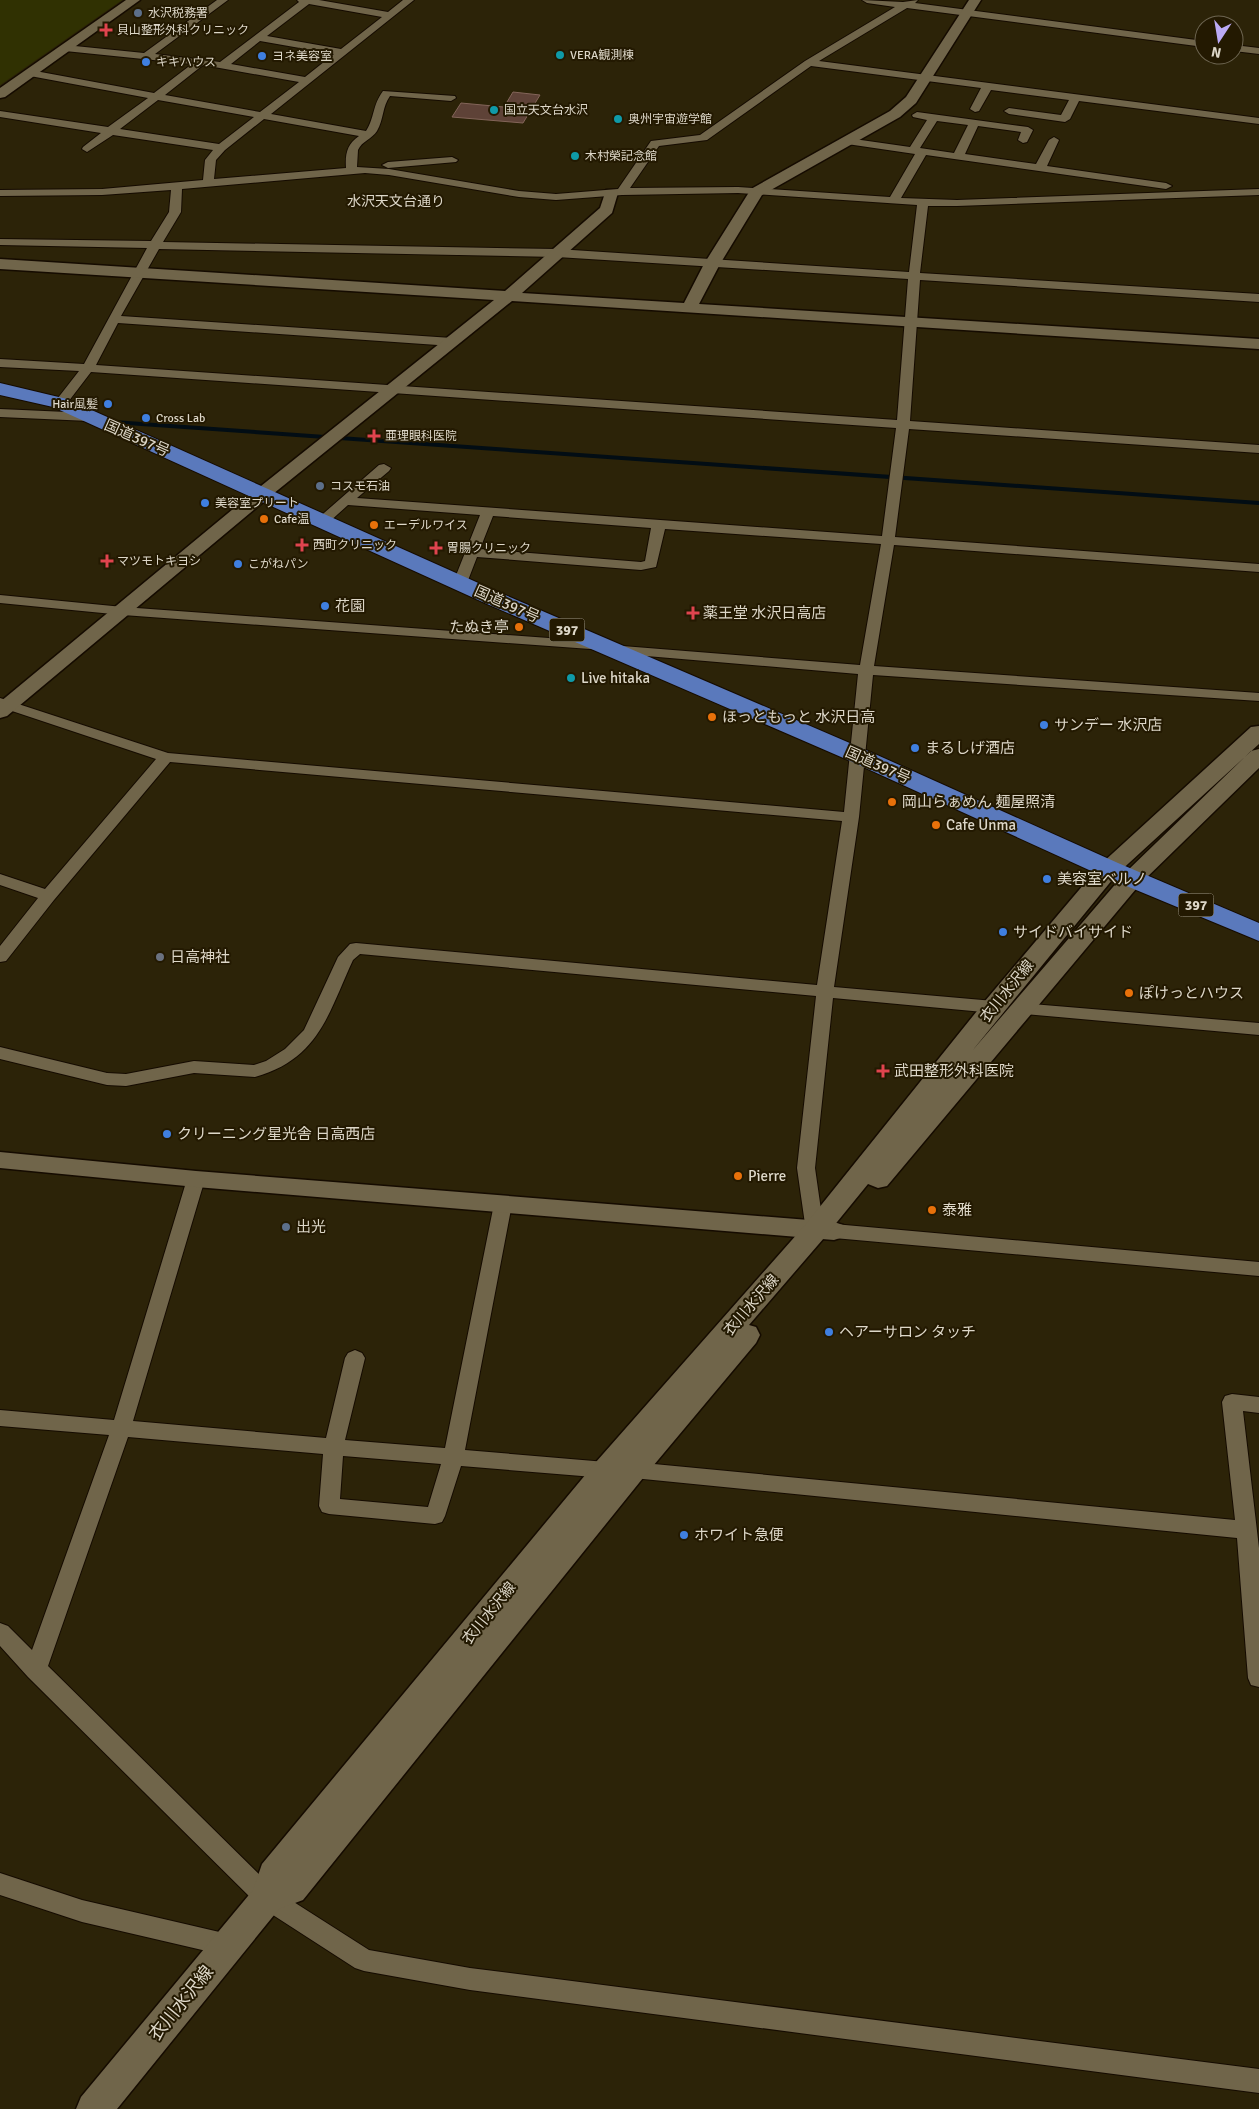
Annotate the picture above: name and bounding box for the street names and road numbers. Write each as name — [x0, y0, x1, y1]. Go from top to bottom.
street label: 国道397号 — [102, 416, 172, 460]
street label: 国道397号 — [472, 582, 542, 626]
road number: 397 — [550, 618, 584, 642]
street label: 国道397号 — [843, 743, 913, 787]
road number: 397 — [1178, 894, 1214, 916]
street label: 衣川水沢線 — [976, 956, 1038, 1026]
street label: 衣川水沢線 — [720, 1271, 782, 1339]
street label: 衣川水沢線 — [458, 1578, 520, 1648]
street label: 衣川水沢線 — [144, 1961, 218, 2045]

